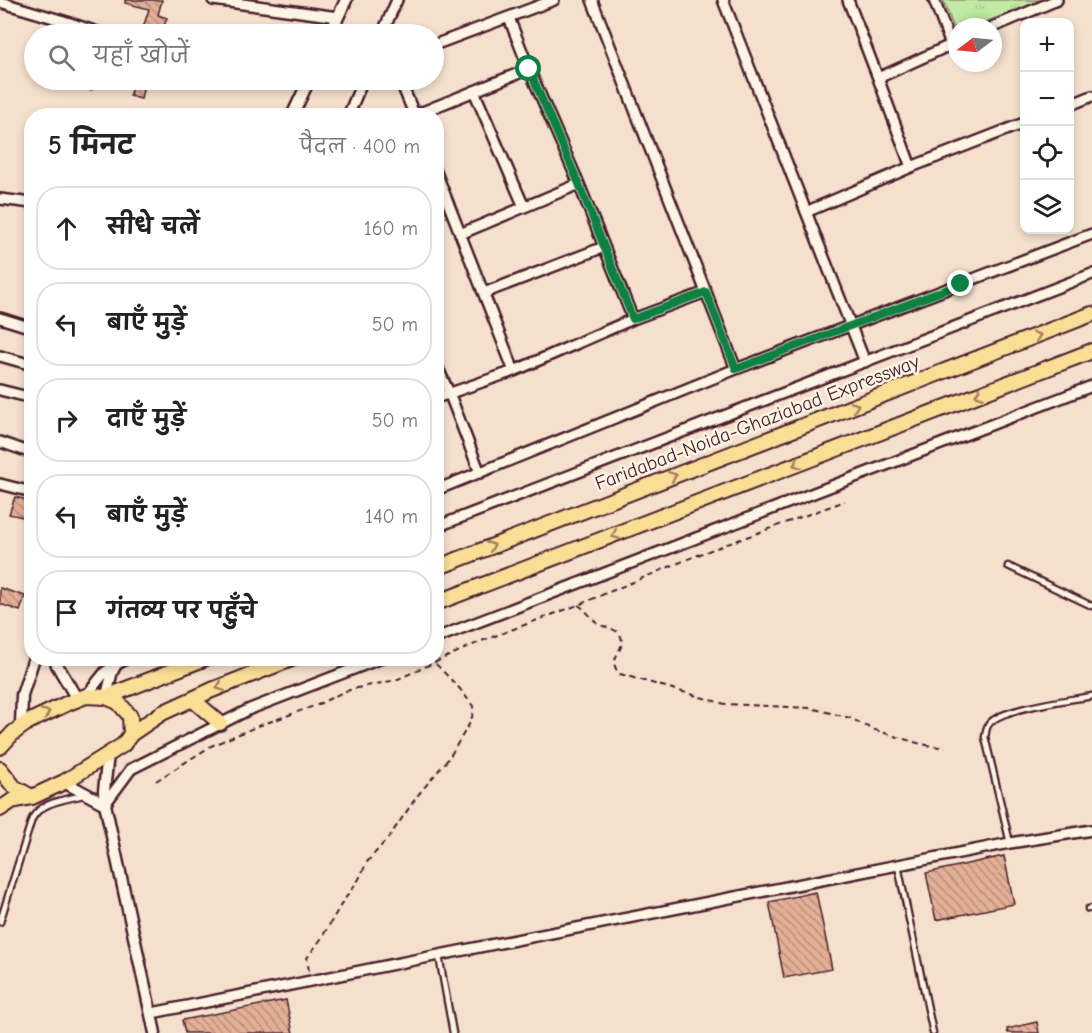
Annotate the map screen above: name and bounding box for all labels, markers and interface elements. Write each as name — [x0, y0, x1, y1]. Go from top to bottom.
north arrow — [948, 18, 1002, 72]
map controls — [1020, 18, 1074, 234]
button: + — [1020, 18, 1074, 72]
search box — [24, 24, 444, 90]
icon: search — [45, 41, 78, 74]
text: यहाँ खोजें — [93, 43, 189, 69]
route start — [515, 55, 541, 81]
button: − — [1020, 72, 1074, 126]
button: locate — [1020, 126, 1074, 180]
text: 5 मिनट — [48, 131, 134, 161]
text: पैदल · 400 m — [300, 135, 420, 158]
button: layers — [1020, 180, 1074, 234]
icon: ahead — [50, 212, 83, 245]
text: सीधे चलें — [107, 214, 199, 240]
text: 160 m — [364, 217, 418, 240]
route end — [947, 270, 973, 296]
icon: left — [50, 308, 83, 341]
text: बाएँ मुड़ें — [107, 310, 186, 336]
text: 50 m — [372, 313, 418, 336]
one-way arrow — [1031, 330, 1042, 343]
street label: Faridabad-Noida-Ghaziabad Expressway — [592, 350, 923, 495]
one-way arrow — [974, 387, 984, 400]
one-way arrow — [849, 401, 860, 413]
icon: right — [50, 404, 83, 437]
text: दाएँ मुड़ें — [107, 406, 186, 432]
text: 50 m — [372, 409, 418, 432]
one-way arrow — [792, 457, 802, 470]
one-way arrow — [667, 471, 678, 483]
icon: left — [50, 500, 83, 533]
text: बाएँ मुड़ें — [107, 502, 186, 528]
text: 140 m — [365, 505, 418, 528]
one-way arrow — [610, 527, 620, 540]
one-way arrow — [485, 541, 496, 553]
icon: arrive — [50, 596, 83, 629]
text: गंतव्य पर पहुँचे — [107, 598, 256, 624]
one-way arrow — [215, 680, 226, 692]
one-way arrow — [40, 709, 51, 721]

